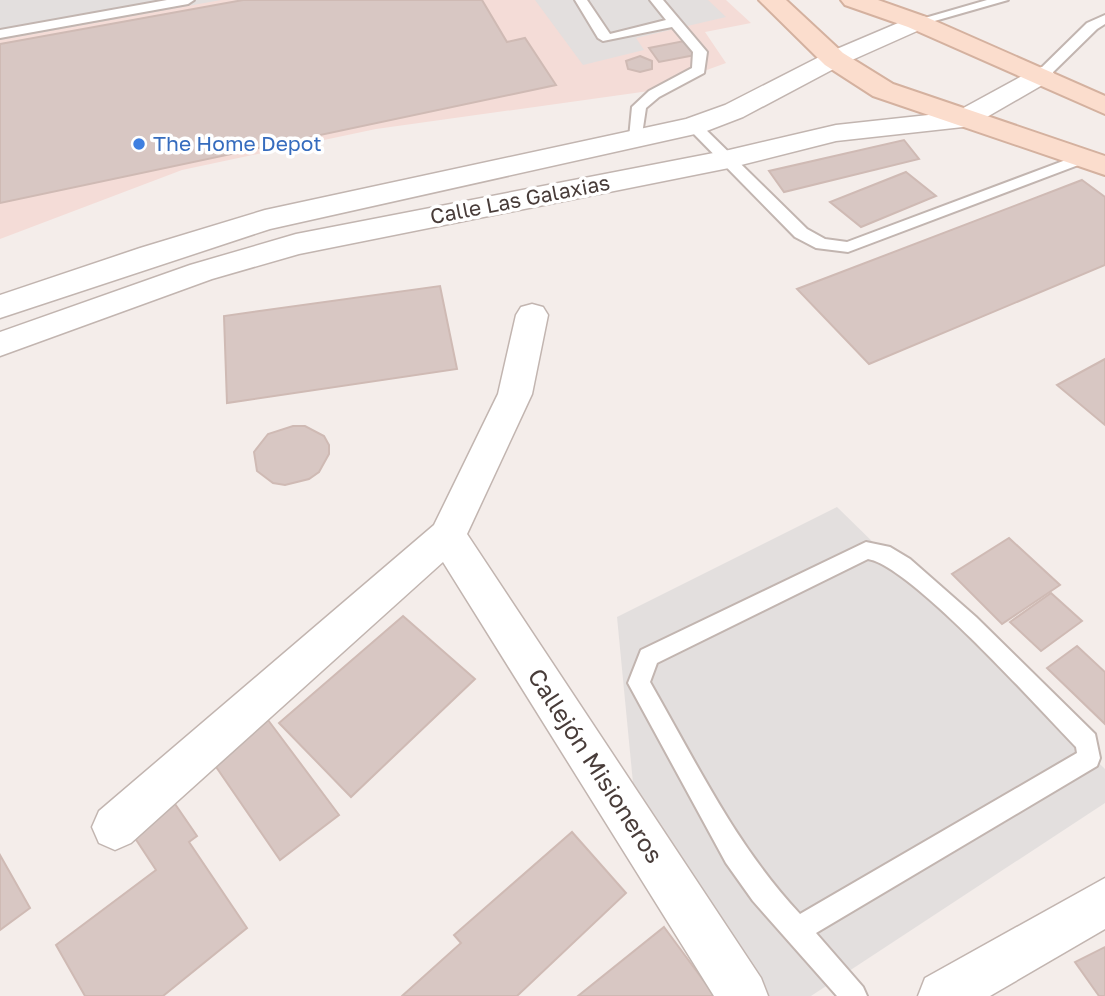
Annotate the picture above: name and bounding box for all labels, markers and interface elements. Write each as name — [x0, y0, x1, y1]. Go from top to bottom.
place label: The Home Depot — [153, 130, 322, 156]
marker: The Home Depot — [131, 136, 147, 152]
street label: Calle Las Galaxias — [428, 169, 612, 229]
street label: Callejón Misioneros — [523, 662, 670, 868]

